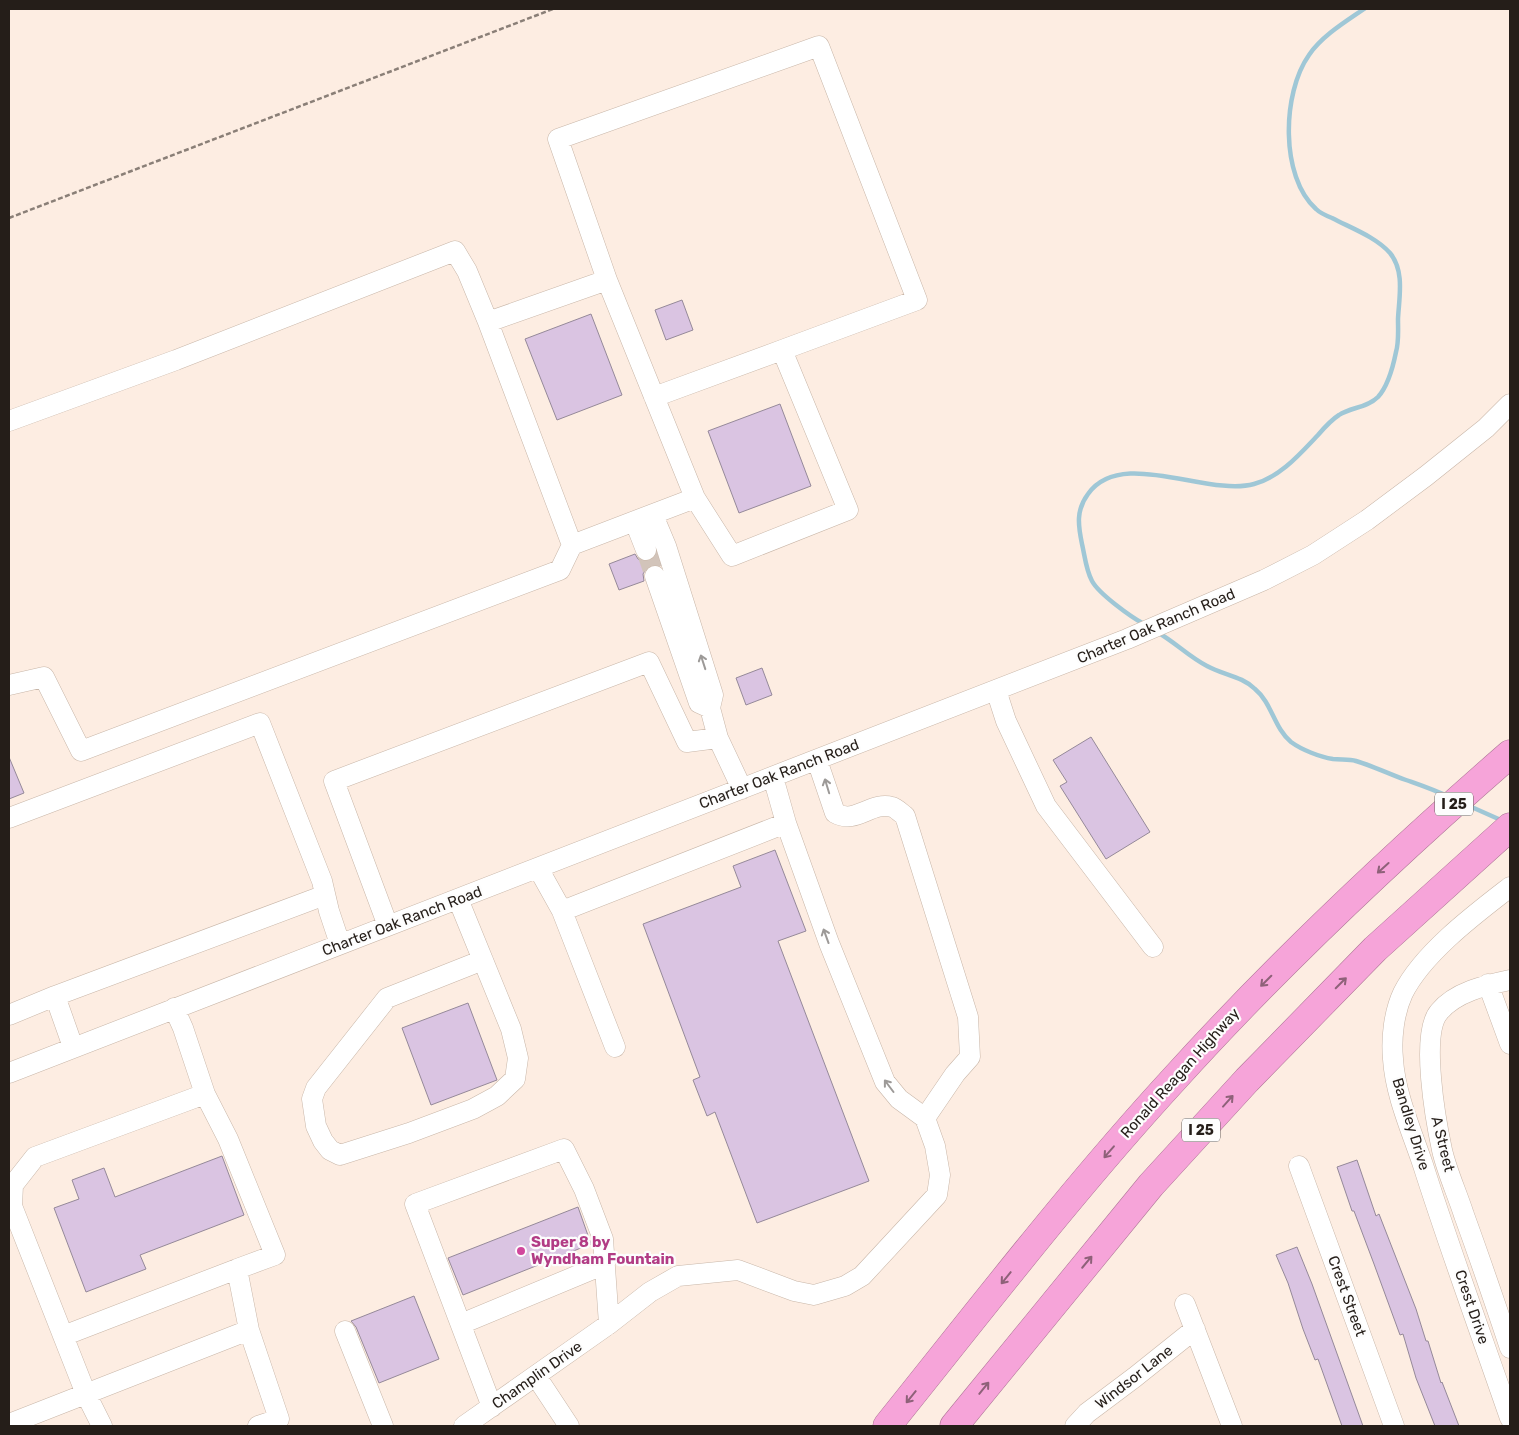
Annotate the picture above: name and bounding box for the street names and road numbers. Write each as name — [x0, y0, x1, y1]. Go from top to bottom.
street label: Charter Oak Ranch Road — [1074, 585, 1238, 667]
street label: Charter Oak Ranch Road — [696, 735, 862, 813]
road number: I 25 — [1435, 792, 1473, 816]
street label: Charter Oak Ranch Road — [319, 882, 485, 960]
street label: Ronald Reagan Highway — [1117, 1004, 1243, 1142]
street label: Bandley Drive — [1388, 1076, 1434, 1172]
street label: A Street — [1427, 1114, 1459, 1174]
road number: I 25 — [1182, 1118, 1220, 1142]
street label: Crest Street — [1324, 1253, 1370, 1339]
street label: Crest Drive — [1451, 1268, 1493, 1346]
street label: Champlin Drive — [488, 1337, 586, 1413]
street label: Windsor Lane — [1092, 1341, 1176, 1413]

